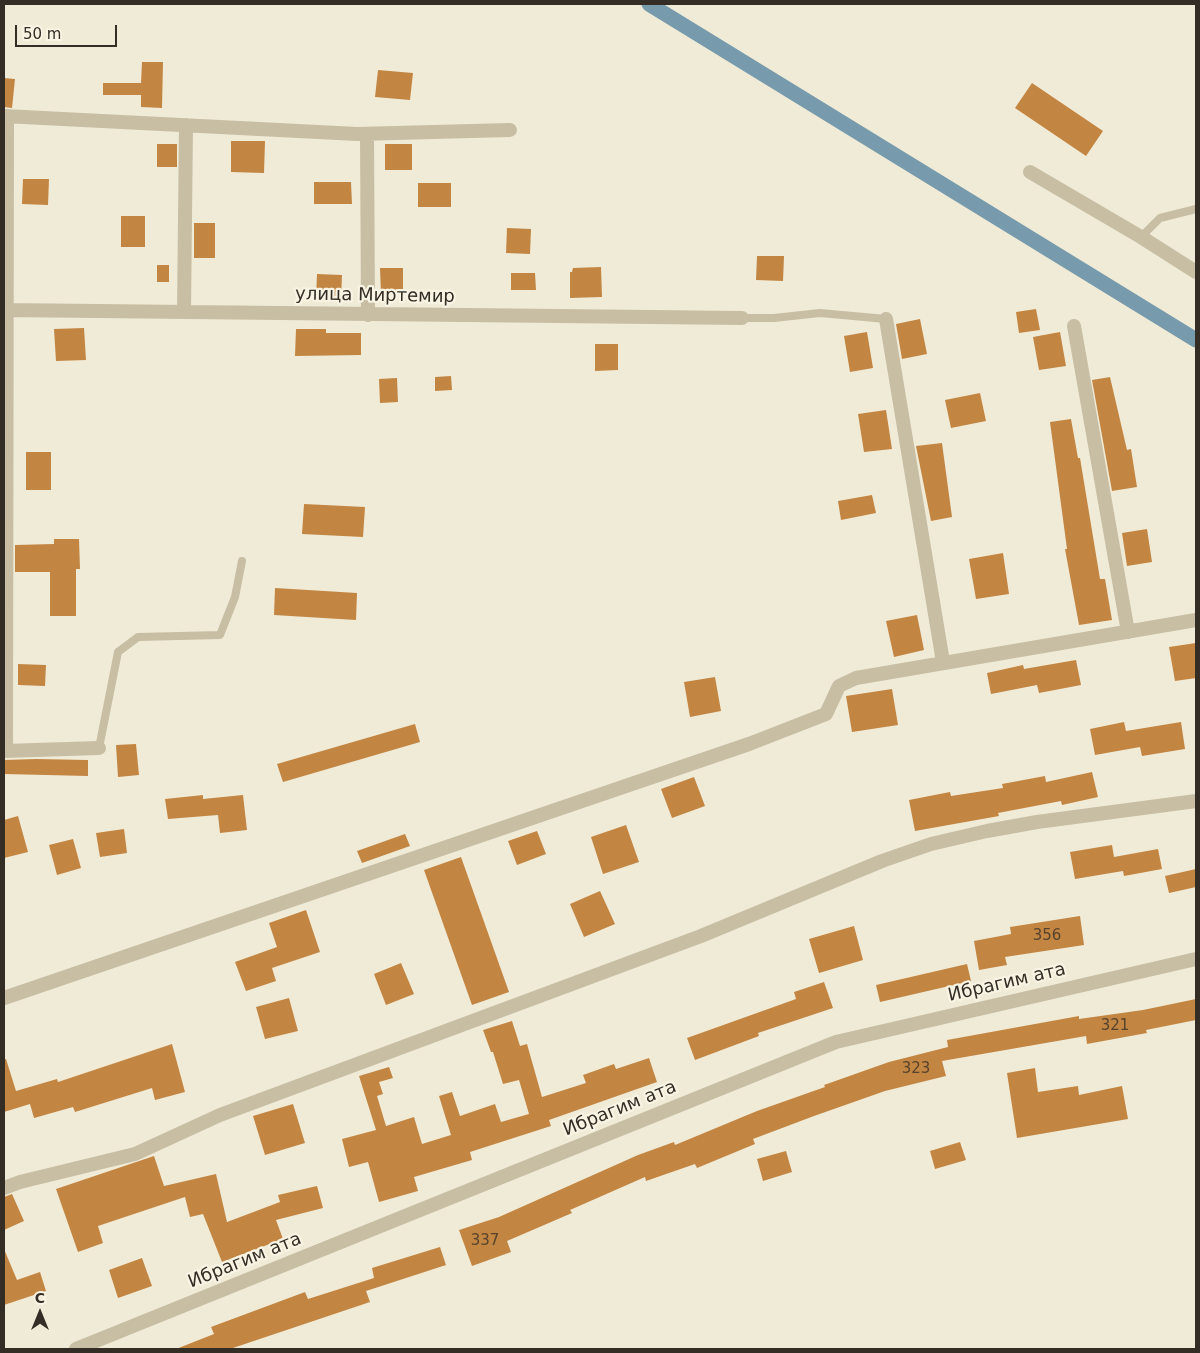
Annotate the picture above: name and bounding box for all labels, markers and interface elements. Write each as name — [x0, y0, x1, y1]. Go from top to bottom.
scale bar — [18, 15, 120, 47]
text: 50 m — [23, 25, 61, 43]
street label: улица Миртемир — [295, 284, 455, 308]
house number: 356 — [1033, 927, 1061, 945]
street label: Ибрагим ата — [946, 959, 1068, 1007]
house number: 321 — [1101, 1017, 1129, 1035]
house number: 323 — [902, 1060, 930, 1078]
street label: Ибрагим ата — [560, 1077, 680, 1141]
street label: Ибрагим ата — [185, 1229, 305, 1293]
house number: 337 — [471, 1232, 499, 1250]
north arrow — [15, 1288, 65, 1338]
text: С — [35, 1290, 45, 1306]

